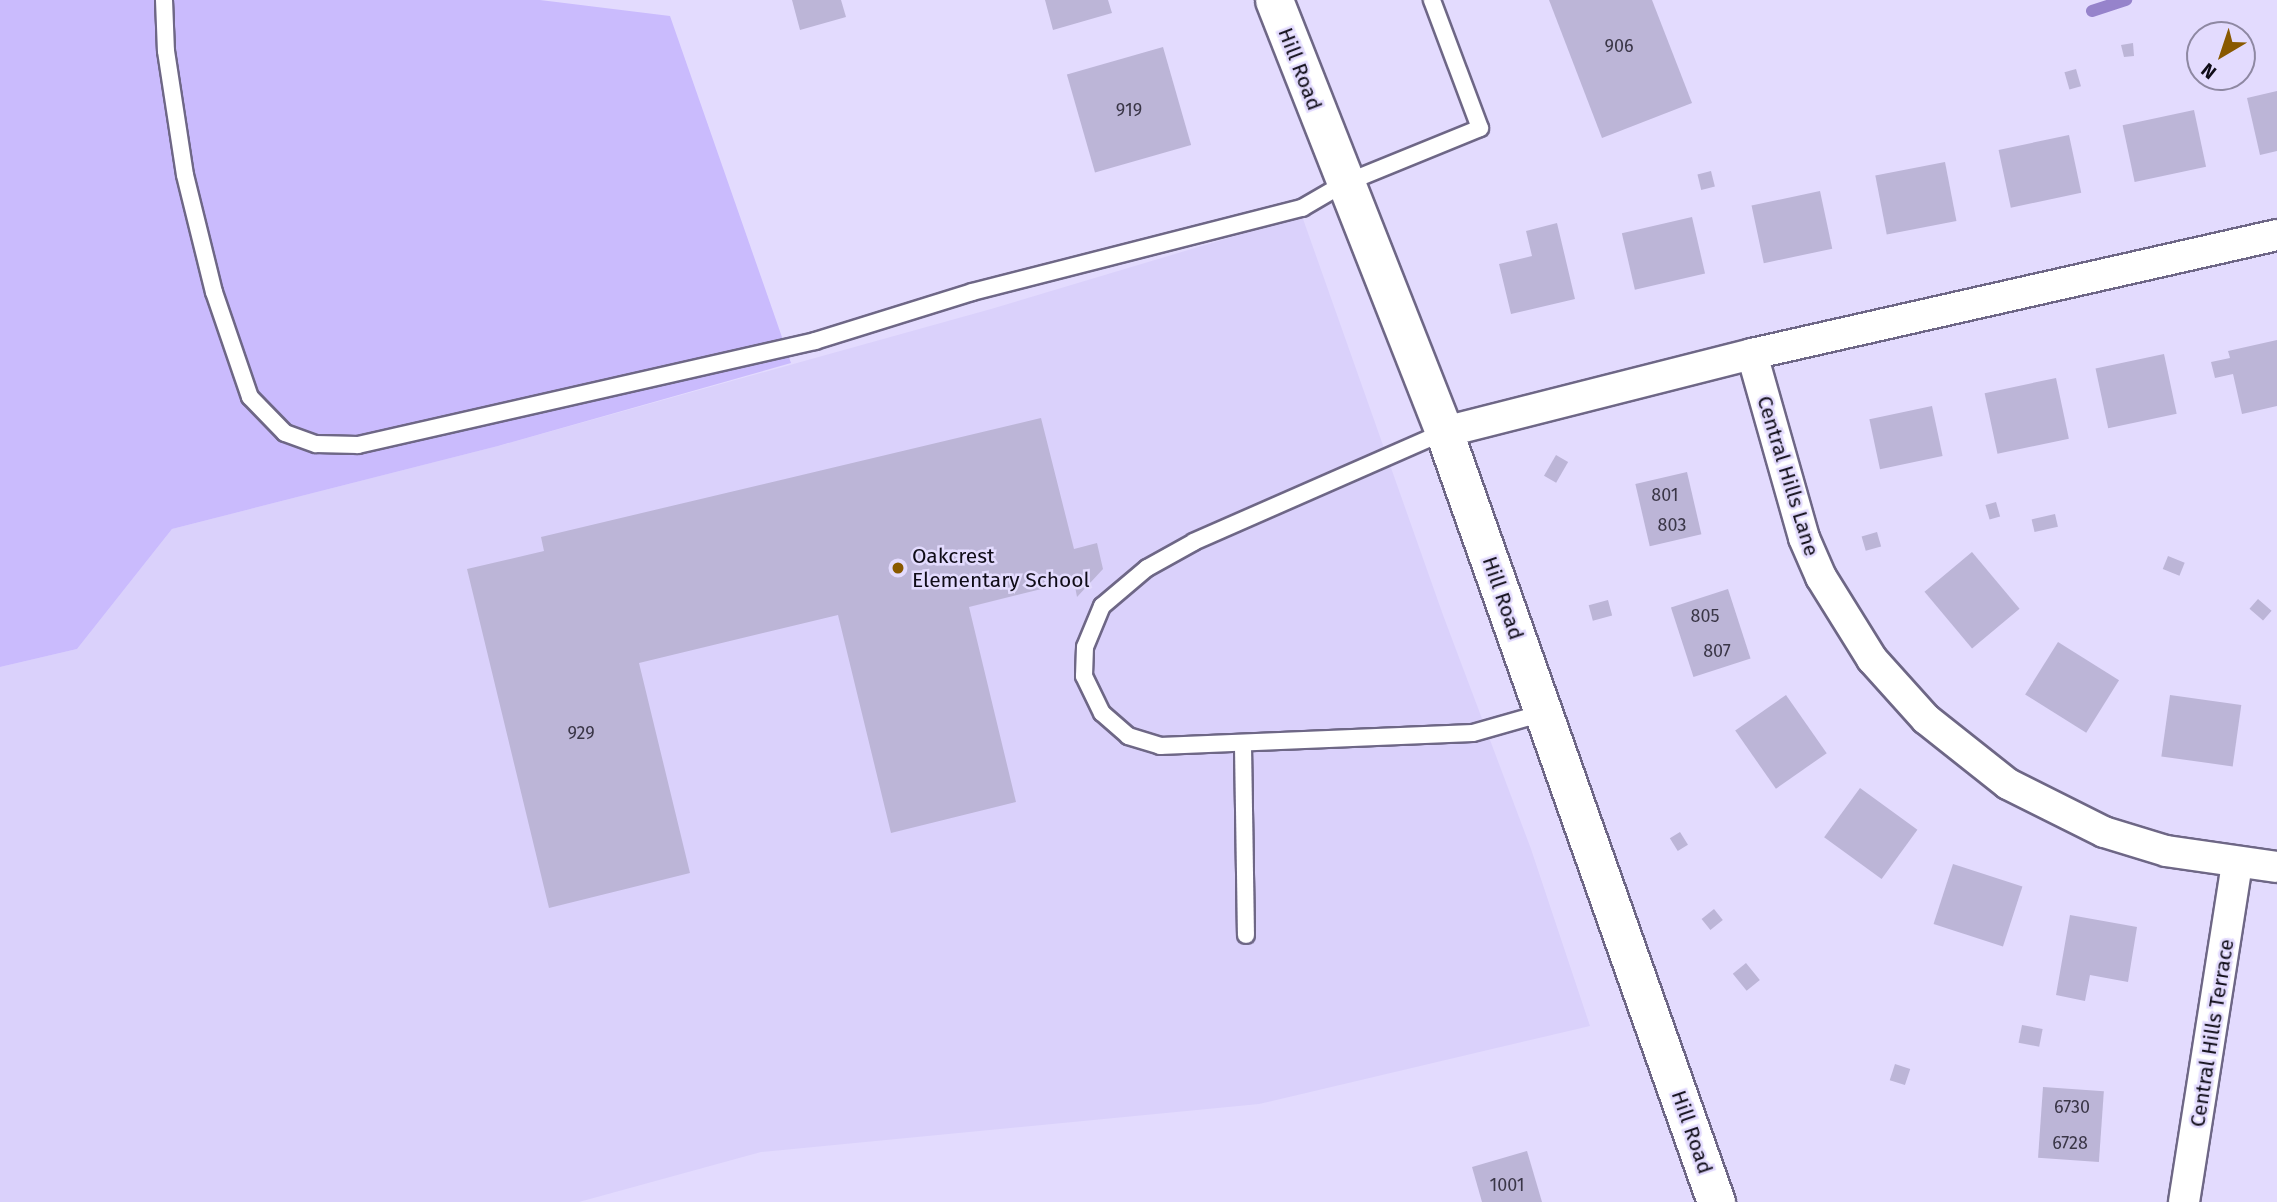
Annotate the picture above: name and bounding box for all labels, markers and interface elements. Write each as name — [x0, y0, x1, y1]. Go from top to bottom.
north arrow — [2186, 21, 2256, 91]
street label: Hill Road — [1273, 24, 1327, 114]
house number: 906 — [1604, 35, 1634, 57]
text: N — [2197, 58, 2221, 84]
house number: 919 — [1116, 99, 1142, 121]
street label: Central Hills Lane — [1752, 393, 1824, 559]
house number: 801 — [1651, 484, 1679, 506]
house number: 803 — [1658, 514, 1686, 536]
place label: Oakcrest Elementary School — [912, 543, 1090, 593]
street label: Hill Road — [1477, 553, 1529, 643]
marker: Oakcrest Elementary School — [890, 560, 906, 576]
house number: 805 — [1691, 605, 1719, 627]
house number: 807 — [1703, 640, 1731, 662]
house number: 929 — [567, 722, 595, 744]
street label: Central Hills Terrace — [2185, 937, 2239, 1129]
street label: Hill Road — [1666, 1087, 1718, 1177]
house number: 6730 — [2054, 1096, 2090, 1118]
house number: 6728 — [2052, 1132, 2088, 1154]
house number: 1001 — [1489, 1174, 1525, 1196]

